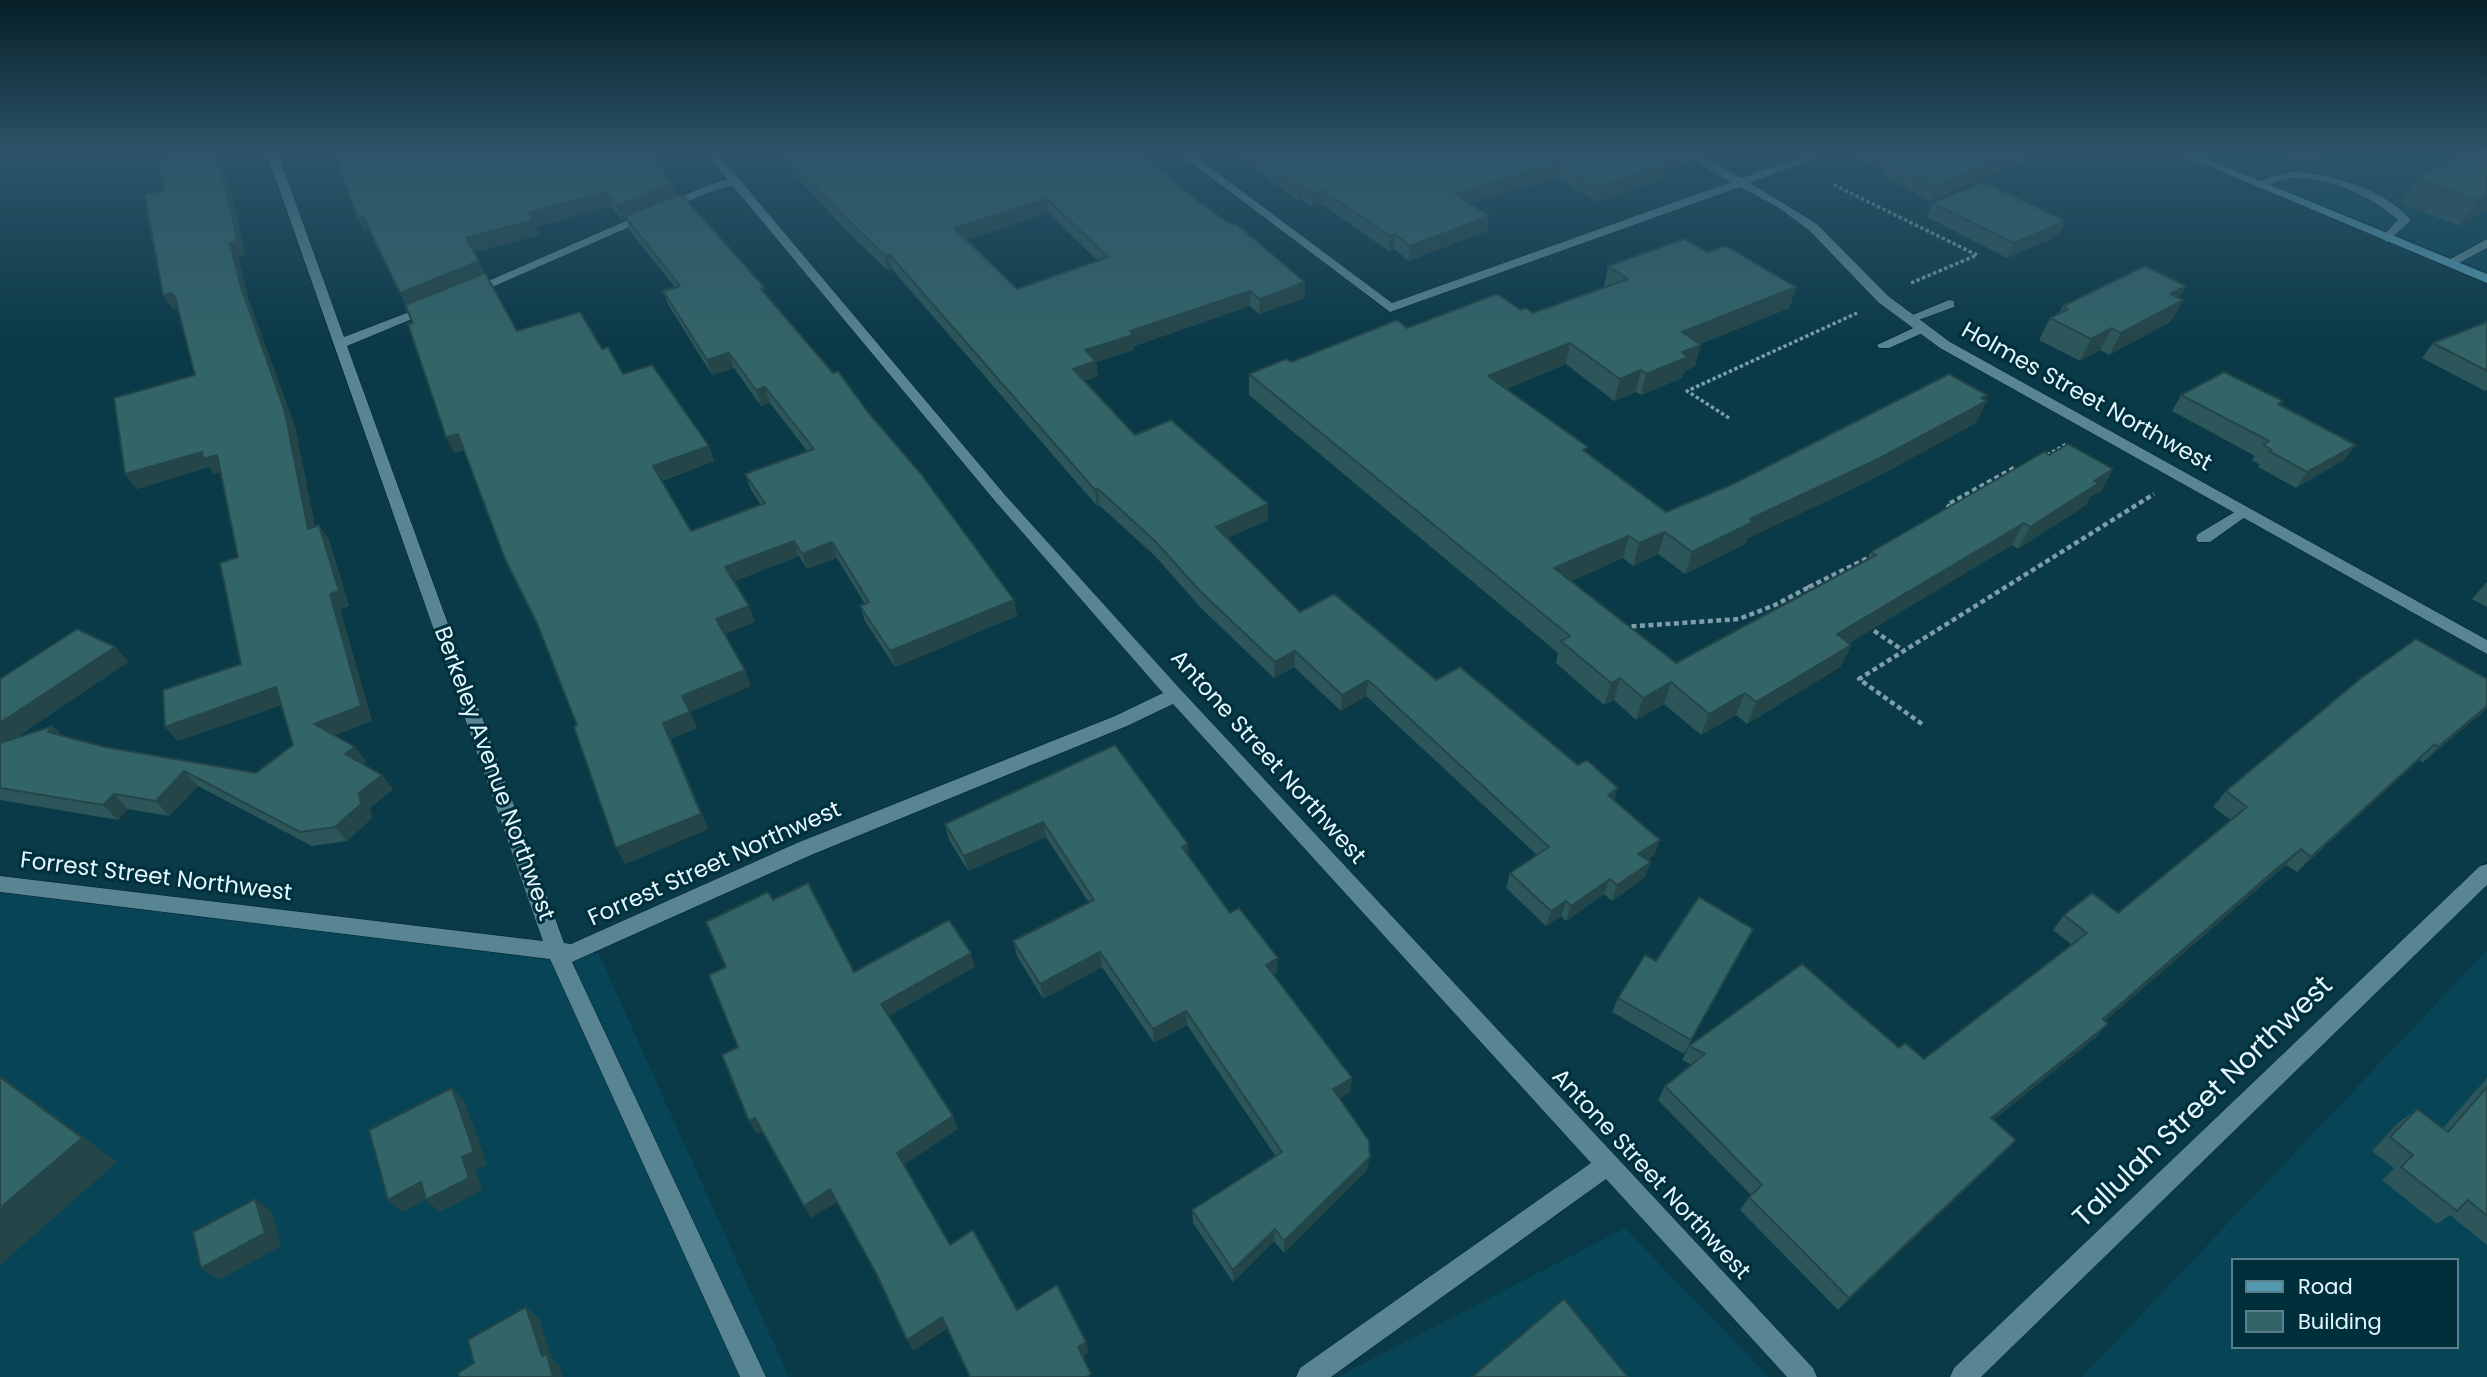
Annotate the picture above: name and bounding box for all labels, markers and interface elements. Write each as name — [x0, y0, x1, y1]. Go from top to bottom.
street label: Holmes Street Northwest — [1956, 318, 2216, 478]
street label: Berkeley Avenue Northwest — [427, 623, 559, 925]
street label: Antone Street Northwest — [1164, 645, 1370, 871]
street label: Forrest Street Northwest — [584, 797, 846, 933]
street label: Forrest Street Northwest — [18, 848, 294, 908]
street label: Tallulah Street Northwest — [2067, 970, 2341, 1236]
street label: Antone Street Northwest — [1545, 1064, 1755, 1286]
legend — [2232, 1258, 2459, 1349]
text: Road — [2298, 1272, 2353, 1301]
text: Building — [2298, 1307, 2382, 1336]

